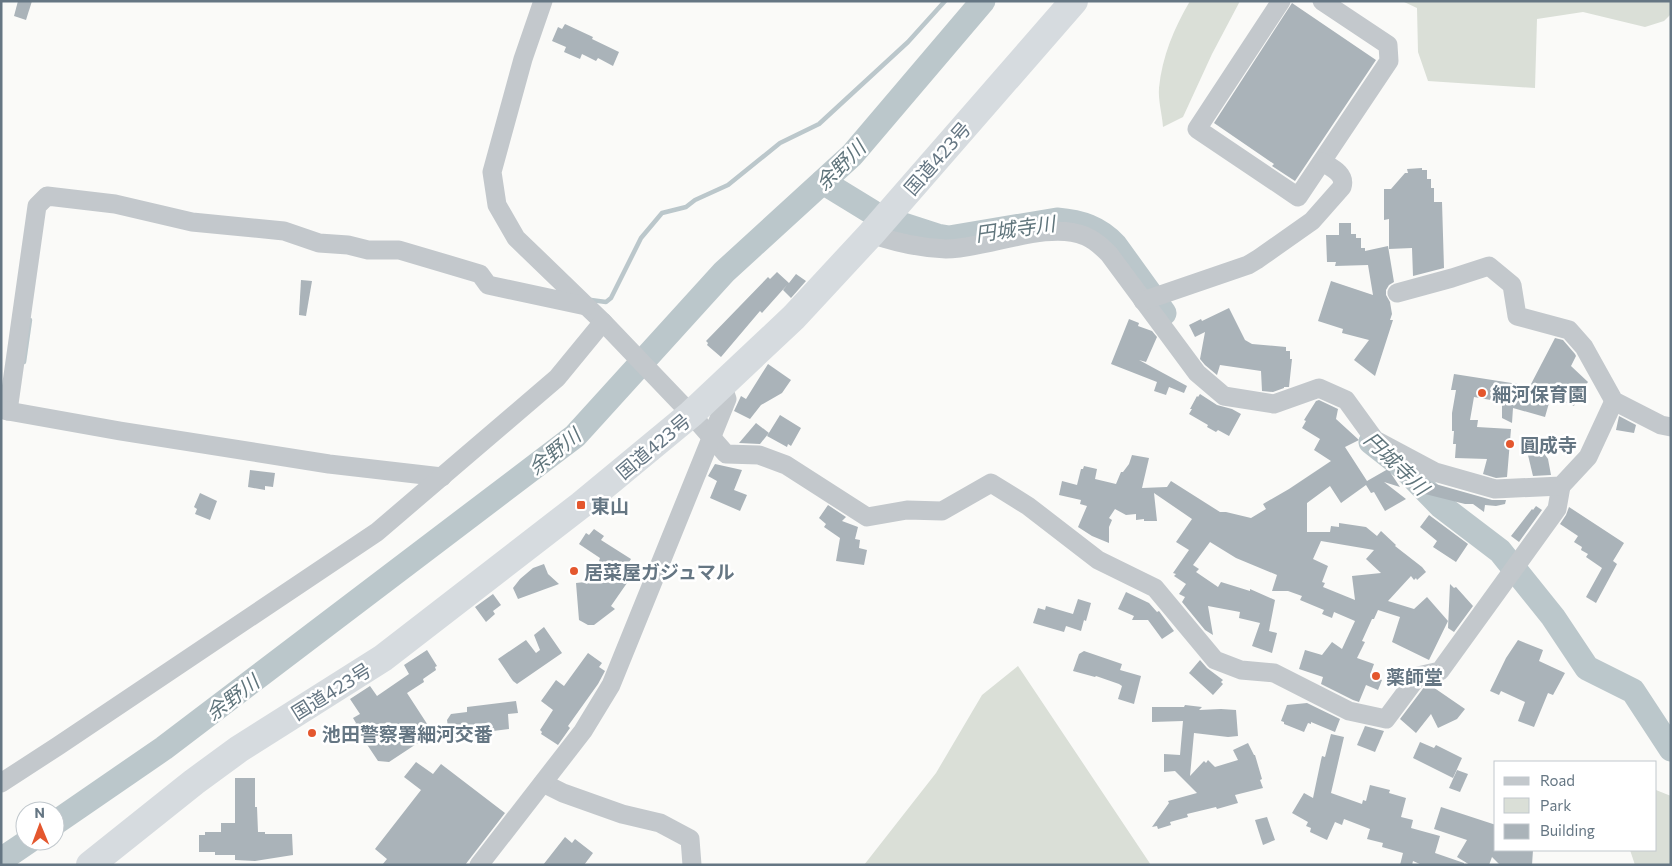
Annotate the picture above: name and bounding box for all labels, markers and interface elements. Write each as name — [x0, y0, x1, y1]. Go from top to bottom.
street label: 国道423号 — [899, 117, 975, 199]
water label: 余野川 — [810, 134, 871, 195]
water label: 円城寺川 — [974, 210, 1058, 245]
place label: 細河保育園 — [1492, 382, 1587, 405]
marker: 細河保育園 — [1476, 387, 1488, 399]
street label: 国道423号 — [611, 408, 695, 484]
water label: 余野川 — [523, 422, 586, 479]
water label: 円城寺川 — [1360, 427, 1436, 501]
place label: 圓成寺 — [1520, 433, 1577, 456]
marker: 圓成寺 — [1504, 438, 1516, 450]
place label: 東山 — [591, 494, 629, 517]
marker: 東山 — [575, 499, 587, 511]
place label: 居菜屋ガジュマル — [584, 560, 735, 583]
marker: 居菜屋ガジュマル — [568, 565, 580, 577]
street label: 国道423号 — [287, 658, 375, 724]
place label: 薬師堂 — [1386, 665, 1443, 688]
water label: 余野川 — [201, 668, 265, 725]
marker: 薬師堂 — [1370, 670, 1382, 682]
place label: 池田警察署細河交番 — [322, 722, 493, 745]
marker: 池田警察署細河交番 — [306, 727, 318, 739]
legend — [1494, 761, 1657, 851]
text: Road — [1540, 771, 1575, 789]
text: Park — [1540, 796, 1571, 814]
north arrow — [15, 801, 65, 851]
text: N — [34, 804, 45, 821]
text: Building — [1540, 821, 1595, 839]

